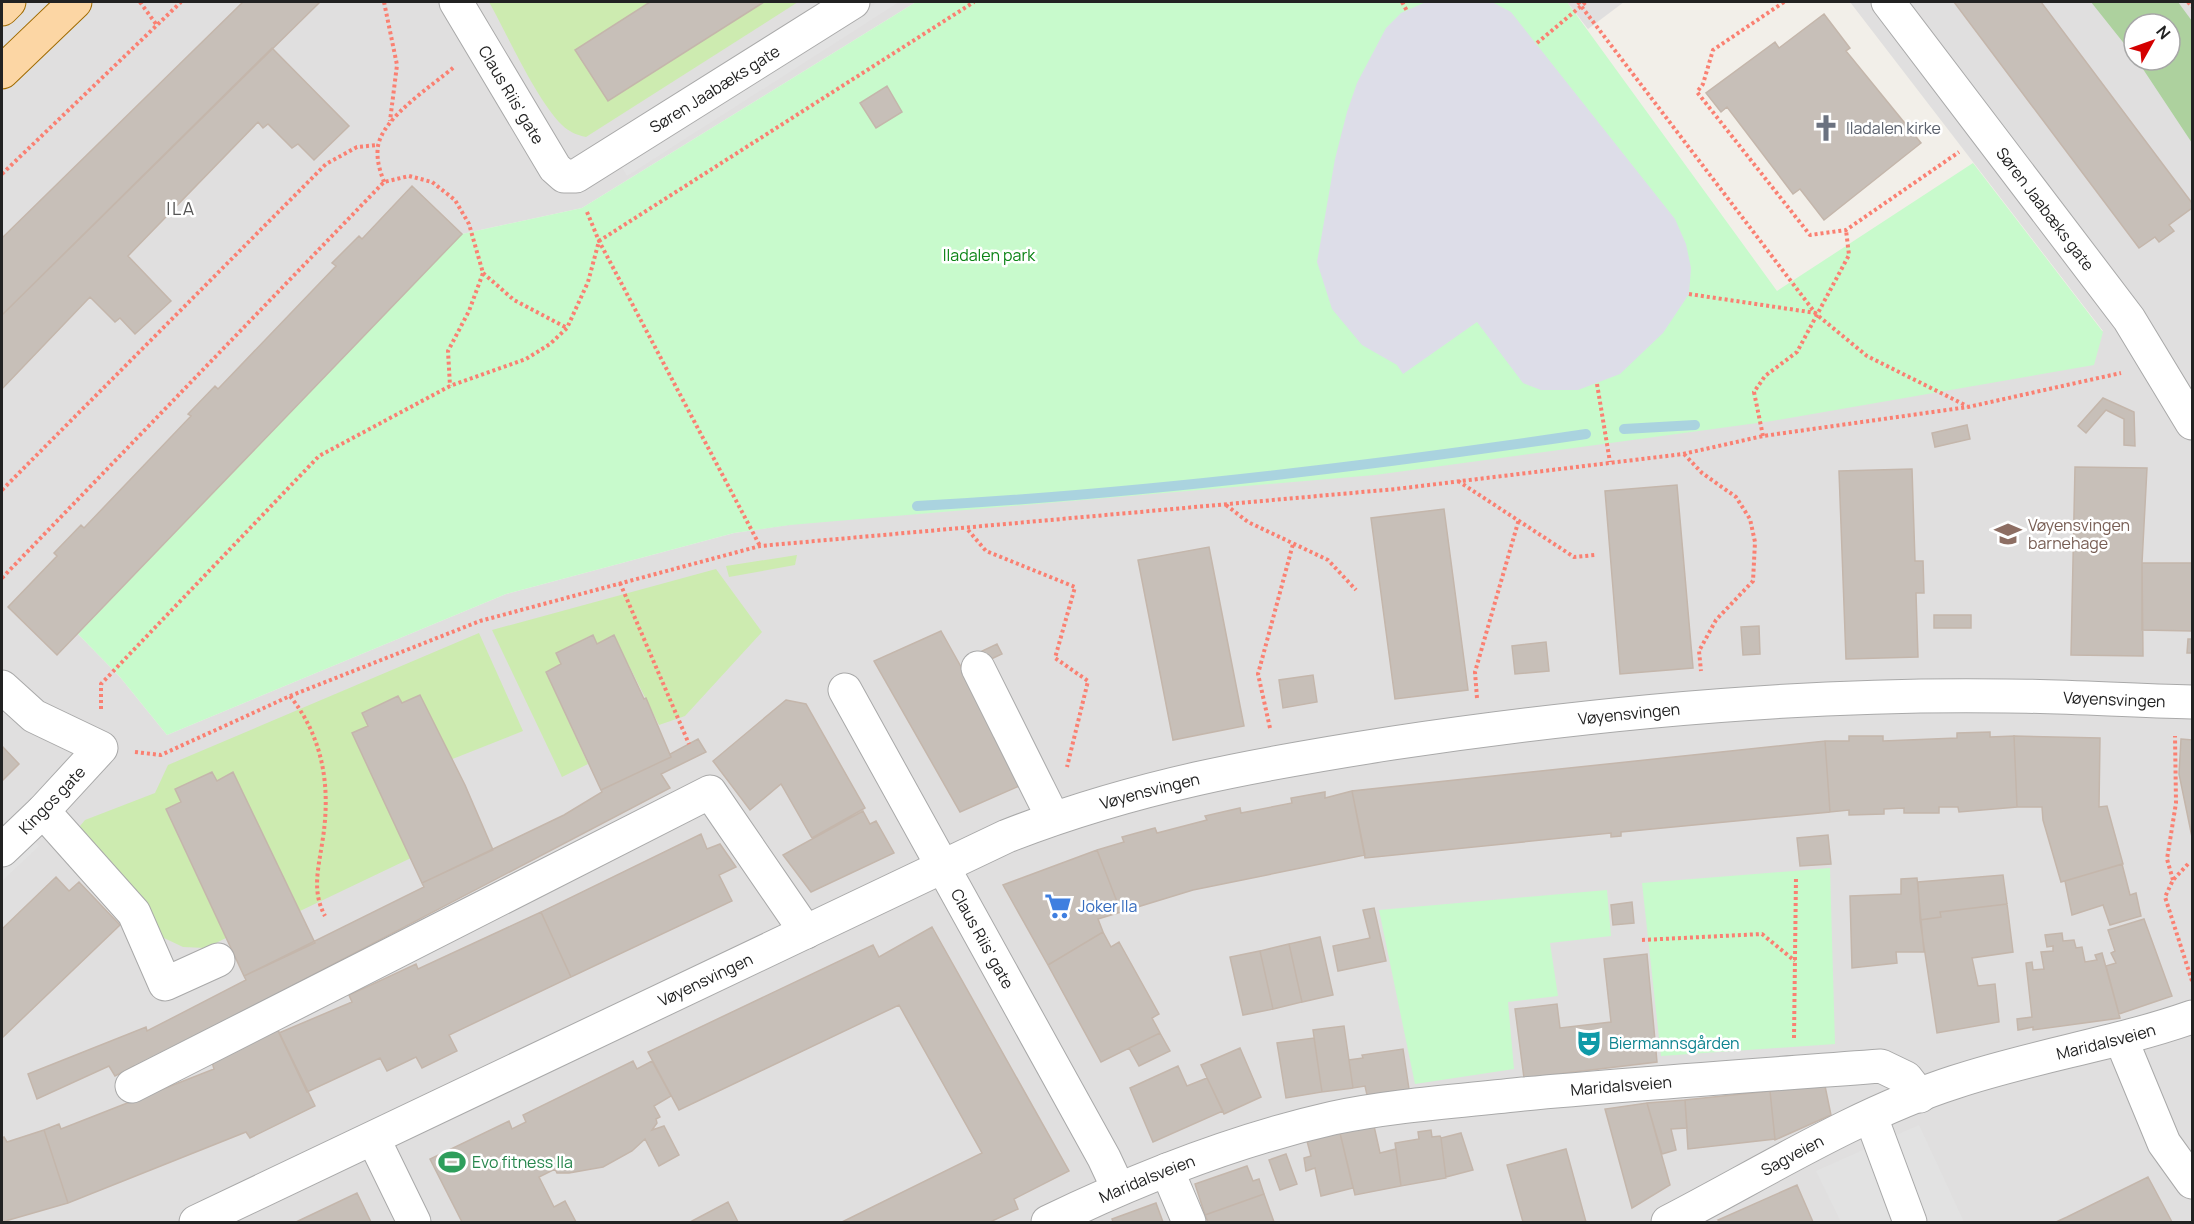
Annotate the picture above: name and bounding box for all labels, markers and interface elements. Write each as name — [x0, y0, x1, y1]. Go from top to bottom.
north arrow — [2122, 12, 2182, 72]
text: N — [2151, 21, 2176, 44]
street label: Søren Jaabæks gate — [645, 40, 784, 138]
street label: Claus Riis' gate — [473, 41, 549, 148]
church icon: Iladalen kirke — [1811, 113, 1841, 143]
place label: Iladalen kirke — [1846, 117, 1941, 139]
street label: Søren Jaabæks gate — [1991, 143, 2099, 275]
district label: ILA — [166, 196, 196, 220]
park label: Iladalen park — [943, 244, 1036, 266]
place label: Vøyensvingen barnehage — [2028, 514, 2130, 554]
school or university icon: Vøyensvingen barnehage — [1993, 519, 2023, 549]
street label: Vøyensvingen — [2063, 686, 2166, 712]
street label: Vøyensvingen — [1577, 698, 1681, 730]
street label: Kingos gate — [14, 761, 90, 839]
street label: Vøyensvingen — [1097, 767, 1202, 814]
street label: Claus Riis' gate — [946, 884, 1019, 993]
supermarket icon: Joker Ila — [1043, 891, 1073, 921]
place label: Joker Ila — [1078, 895, 1137, 917]
street label: Vøyensvingen — [654, 948, 756, 1012]
street label: Maridalsveien — [2054, 1018, 2158, 1065]
theatre icon: Biermannsgården — [1574, 1028, 1604, 1058]
place label: Biermannsgården — [1609, 1032, 1740, 1054]
street label: Maridalsveien — [1569, 1071, 1673, 1101]
street label: Sagveien — [1757, 1130, 1827, 1181]
sports icon: Evo fitness Ila — [437, 1147, 467, 1177]
street label: Maridalsveien — [1095, 1149, 1198, 1208]
place label: Evo fitness Ila — [472, 1151, 573, 1173]

